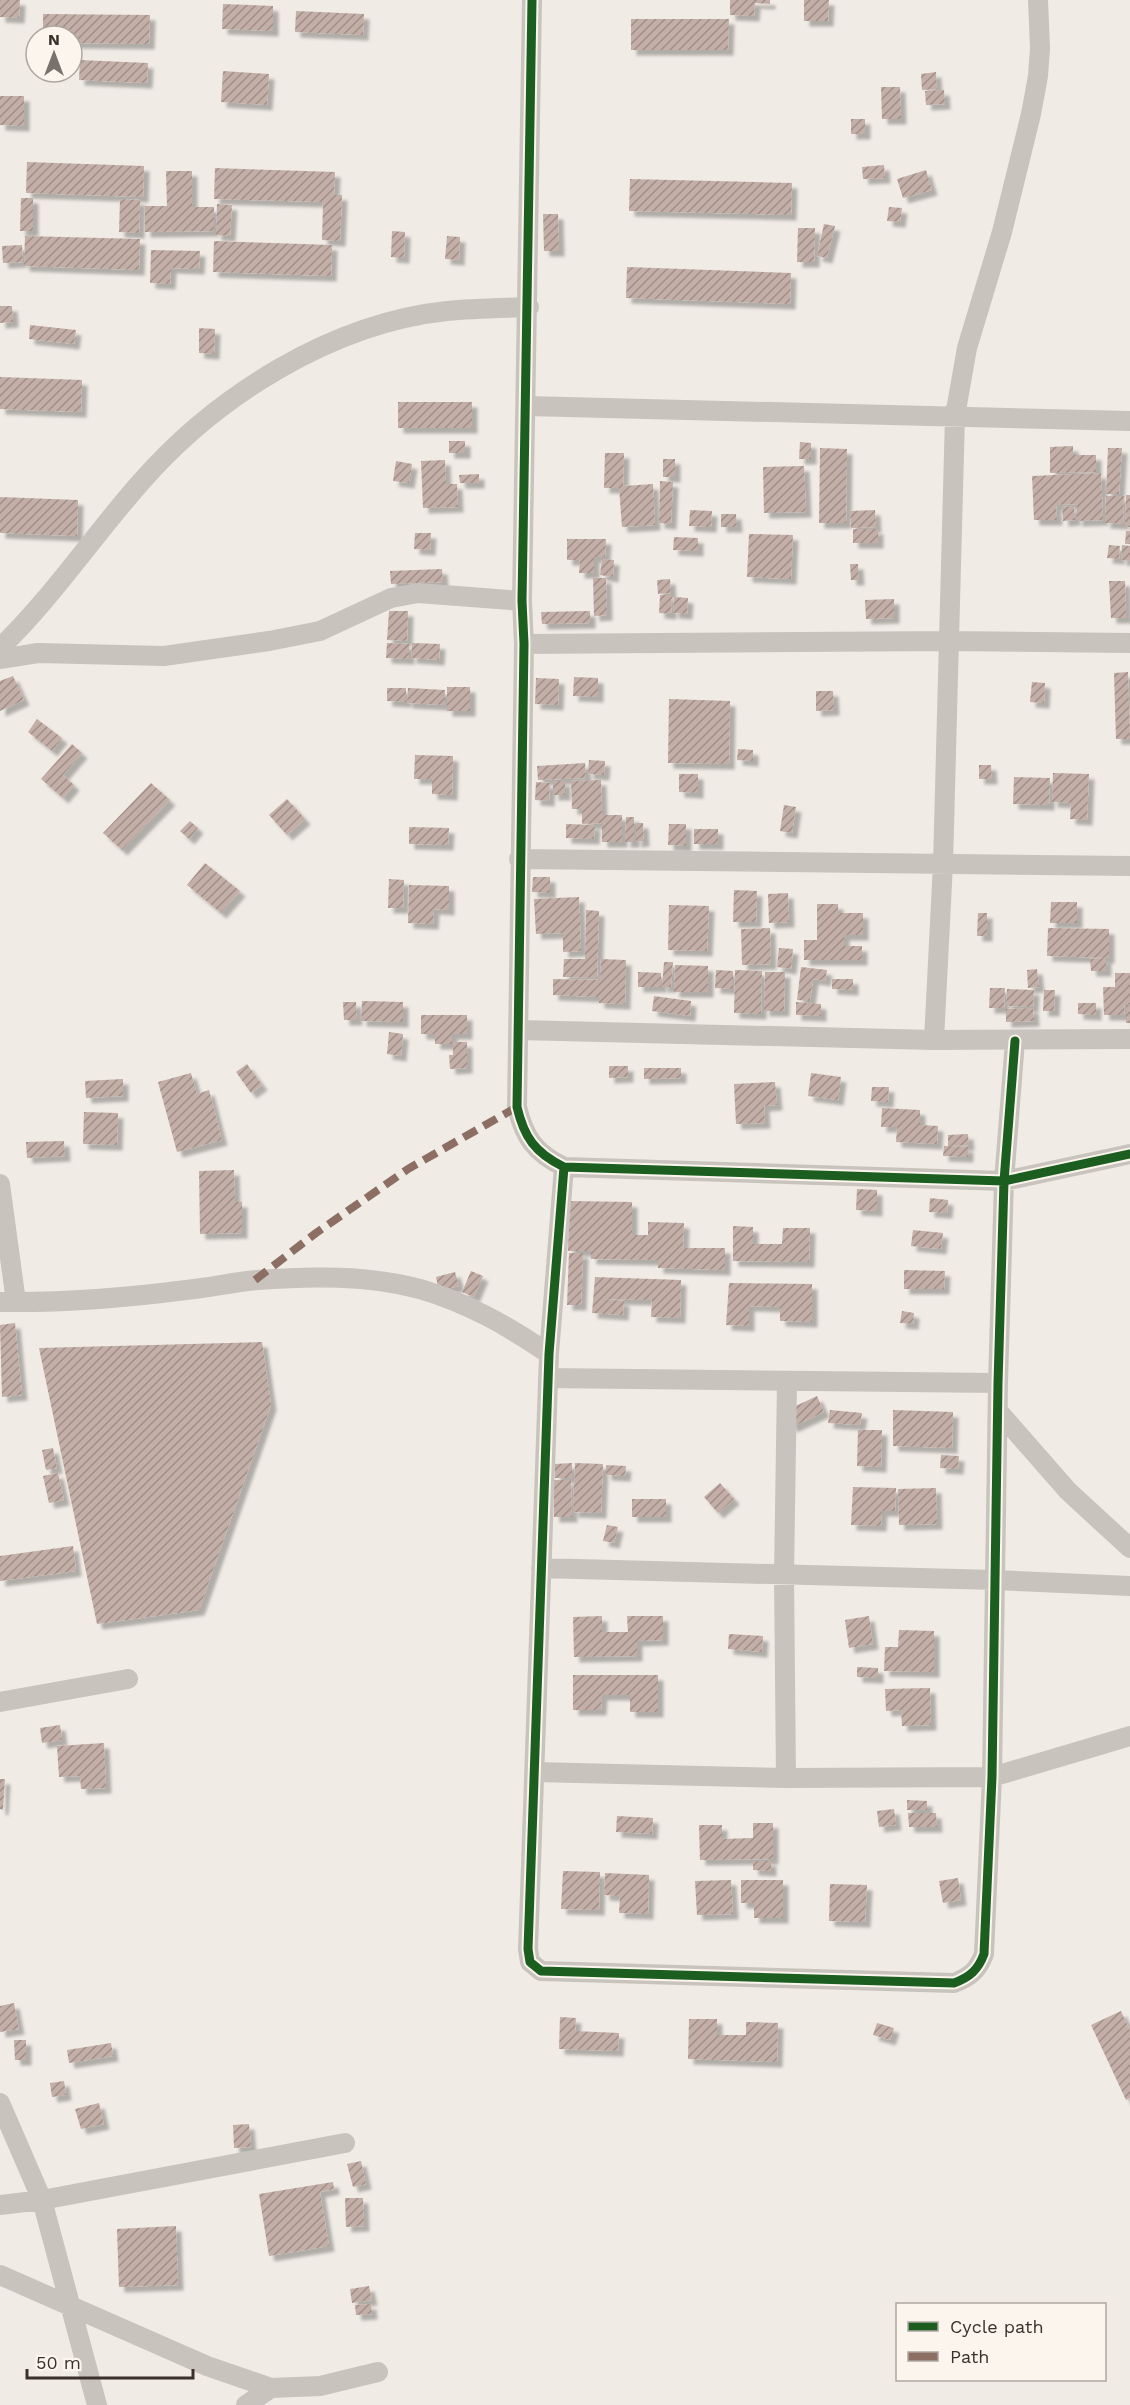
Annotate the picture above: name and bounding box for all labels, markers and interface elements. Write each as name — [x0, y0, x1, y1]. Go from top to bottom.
north arrow — [24, 24, 84, 84]
text: N — [48, 30, 60, 49]
legend — [896, 2303, 1106, 2381]
text: Cycle path — [950, 2316, 1044, 2337]
scale bar — [27, 2342, 194, 2380]
text: Path — [950, 2346, 990, 2367]
text: 50 m — [36, 2352, 81, 2373]

